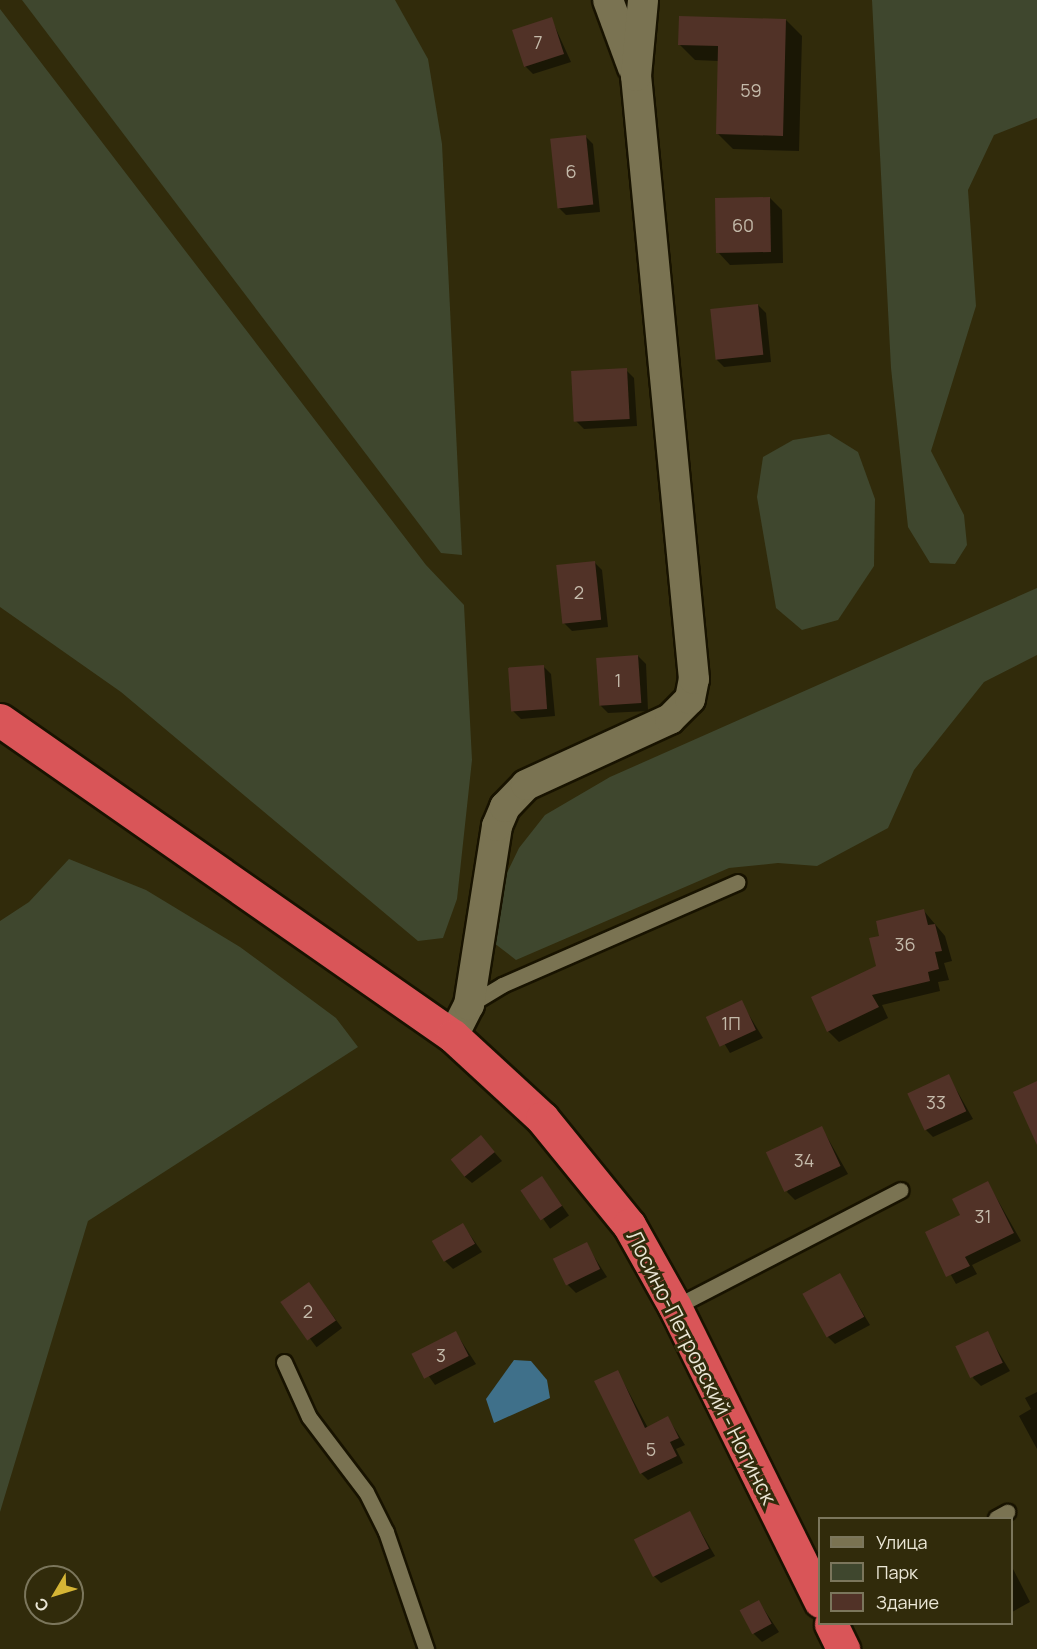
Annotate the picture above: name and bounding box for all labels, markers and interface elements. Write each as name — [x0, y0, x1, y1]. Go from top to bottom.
house number: 7 — [533, 31, 543, 53]
house number: 59 — [740, 79, 762, 101]
house number: 6 — [565, 160, 577, 182]
house number: 60 — [732, 214, 754, 236]
house number: 2 — [574, 581, 584, 603]
house number: 1 — [614, 669, 622, 691]
house number: 36 — [894, 933, 916, 955]
house number: 1П — [721, 1012, 741, 1034]
house number: 33 — [926, 1091, 946, 1113]
house number: 34 — [794, 1149, 814, 1171]
house number: 31 — [975, 1205, 991, 1227]
street label: Лосино-Петровский - Ногинск — [622, 1226, 782, 1508]
house number: 2 — [303, 1300, 313, 1322]
house number: 3 — [436, 1344, 446, 1366]
house number: 5 — [646, 1438, 656, 1460]
legend — [818, 1517, 1013, 1625]
text: Улица — [876, 1530, 928, 1554]
text: Парк — [876, 1560, 918, 1584]
north arrow — [24, 1565, 84, 1625]
text: Здание — [876, 1590, 939, 1614]
text: С — [29, 1593, 54, 1616]

